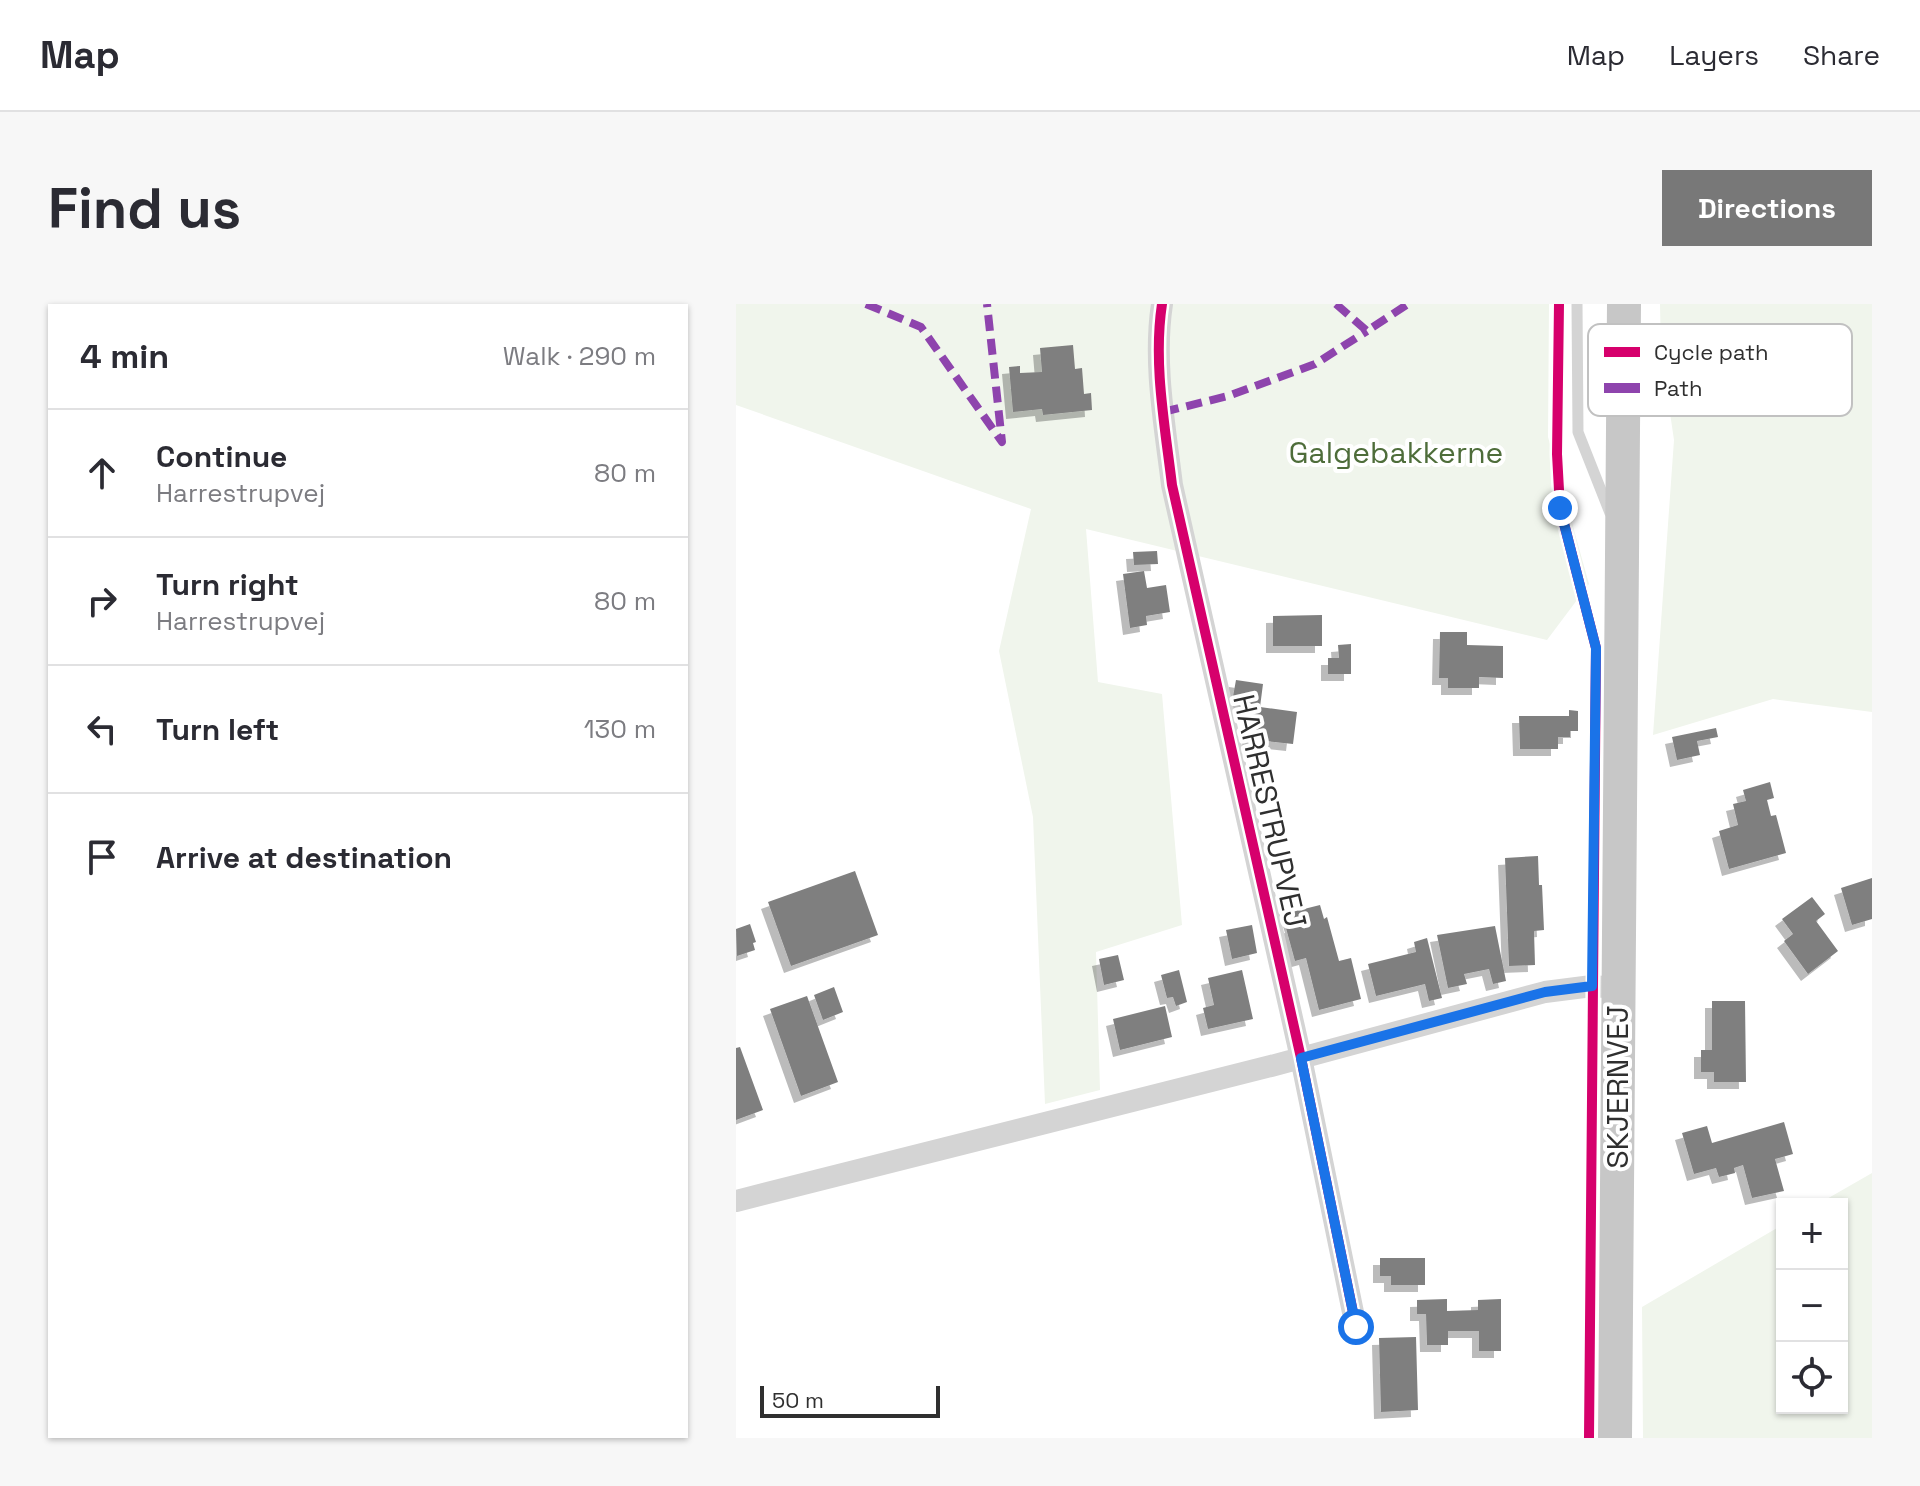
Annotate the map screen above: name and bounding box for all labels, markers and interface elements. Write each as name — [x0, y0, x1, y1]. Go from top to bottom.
text: Map — [40, 31, 120, 79]
text: Map — [1567, 37, 1625, 73]
text: Layers — [1669, 37, 1759, 73]
text: Share — [1803, 37, 1880, 73]
button: Directions — [1662, 170, 1872, 246]
text: Find us — [48, 173, 241, 244]
legend — [1588, 324, 1852, 416]
text: 4 min — [80, 335, 169, 378]
text: Cycle path — [1654, 338, 1769, 366]
text: Walk · 290 m — [503, 339, 656, 373]
text: Path — [1654, 374, 1703, 402]
park label: Galgebakkerne — [1289, 433, 1503, 472]
text: Continue — [156, 437, 287, 476]
icon: ahead — [80, 451, 124, 495]
text: 80 m — [594, 456, 656, 490]
text: Harrestrupvej — [156, 476, 325, 510]
route end — [1542, 490, 1578, 526]
text: Turn right — [156, 565, 299, 604]
icon: right — [80, 579, 124, 623]
text: 80 m — [594, 584, 656, 618]
text: Harrestrupvej — [156, 604, 325, 638]
street label: HARRESTRUPVEJ — [1224, 690, 1316, 932]
icon: left — [80, 707, 124, 751]
text: Turn left — [156, 710, 279, 749]
text: 130 m — [584, 712, 656, 746]
icon: arrive — [80, 835, 124, 879]
text: Arrive at destination — [156, 838, 452, 877]
street label: SKJERNVEJ — [1598, 1005, 1637, 1169]
map controls — [1776, 1198, 1848, 1414]
button: + — [1776, 1198, 1848, 1270]
button: − — [1776, 1270, 1848, 1342]
route start — [1338, 1309, 1374, 1345]
button: locate — [1776, 1342, 1848, 1414]
scale bar — [760, 1382, 940, 1418]
text: 50 m — [772, 1386, 824, 1414]

